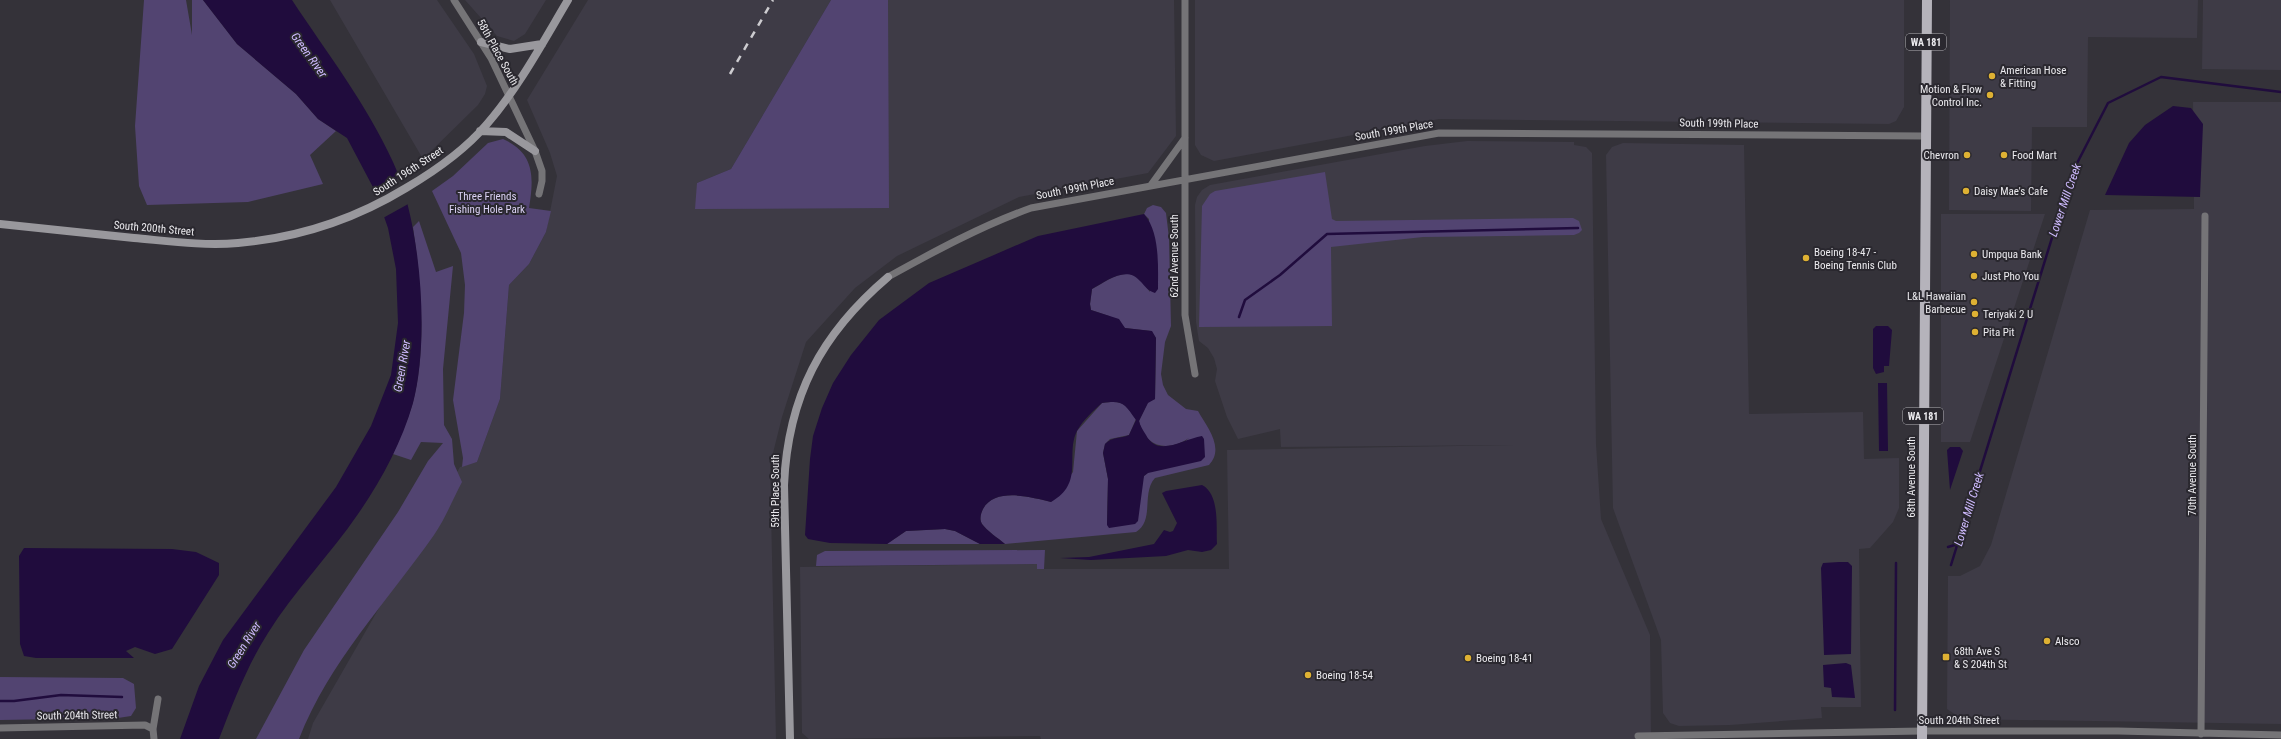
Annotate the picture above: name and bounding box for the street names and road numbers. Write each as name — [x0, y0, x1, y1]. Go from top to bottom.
street label: 58th Place South — [474, 17, 521, 88]
road number: WA 181 — [1906, 34, 1946, 50]
street label: South 199th Place — [1679, 116, 1759, 131]
street label: South 199th Place — [1354, 117, 1434, 144]
street label: South 196th Street — [371, 144, 446, 199]
street label: South 199th Place — [1035, 175, 1115, 202]
street label: 62nd Avenue South — [1168, 214, 1181, 298]
street label: South 200th Street — [113, 219, 195, 238]
road number: WA 181 — [1903, 408, 1943, 424]
street label: 70th Avenue South — [2186, 434, 2199, 516]
street label: 68th Avenue South — [1905, 436, 1918, 518]
street label: 59th Place South — [769, 454, 782, 528]
street label: South 204th Street — [37, 708, 118, 723]
street label: South 204th Street — [1919, 714, 1999, 727]

